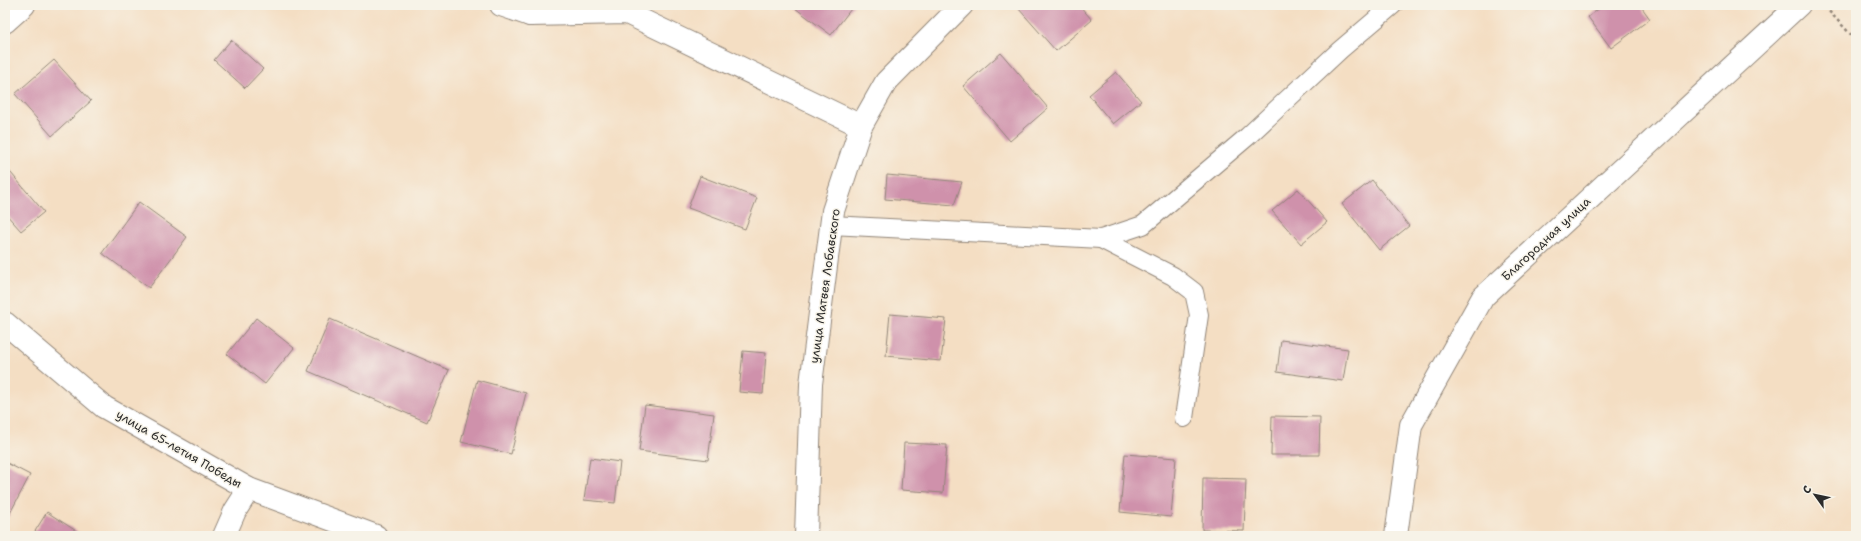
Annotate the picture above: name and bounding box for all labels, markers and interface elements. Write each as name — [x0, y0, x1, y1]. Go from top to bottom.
street label: Благородная улица — [1498, 193, 1594, 285]
street label: улица Матвея Лобавского — [806, 208, 844, 364]
street label: улица 65-летия Победы — [113, 406, 245, 492]
north arrow — [1795, 475, 1835, 515]
text: С — [1799, 483, 1815, 497]

